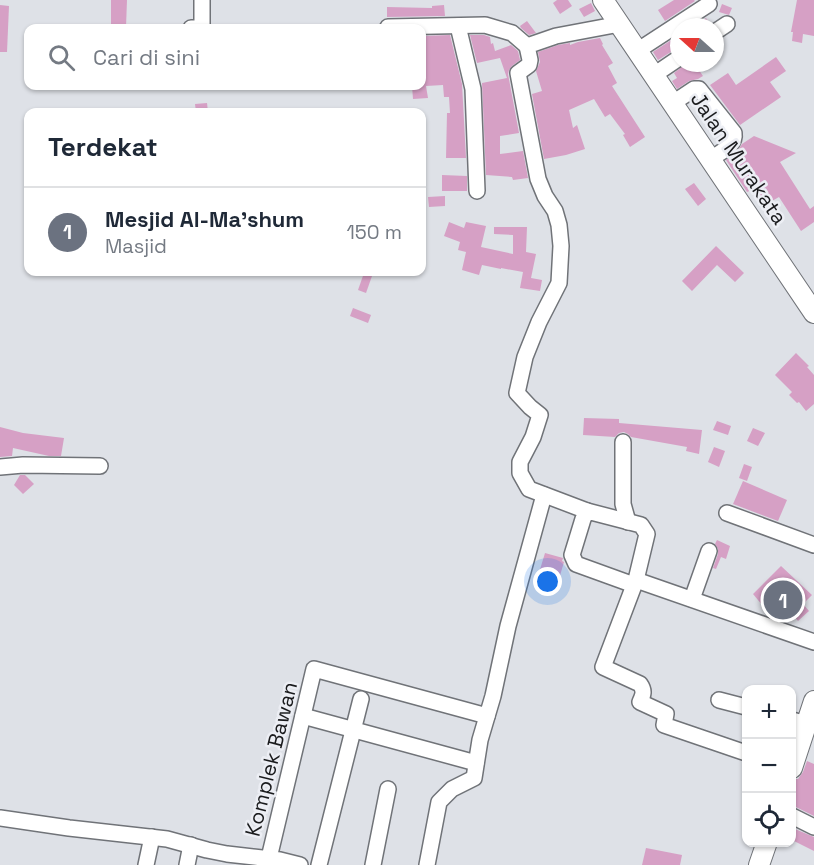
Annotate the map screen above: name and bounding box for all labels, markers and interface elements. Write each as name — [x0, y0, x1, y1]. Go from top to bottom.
north arrow — [670, 18, 724, 72]
search box — [24, 24, 426, 90]
icon: search — [45, 41, 78, 74]
text: Cari di sini — [93, 43, 200, 71]
street label: Jalan Murakata — [685, 86, 793, 230]
text: Terdekat — [48, 130, 158, 164]
text: Mesjid Al-Ma'shum — [105, 205, 304, 233]
text: 1 — [63, 219, 72, 245]
text: 150 m — [347, 219, 402, 245]
text: Masjid — [105, 233, 167, 259]
your location — [533, 567, 562, 596]
pin: 1 — [764, 578, 802, 622]
street label: Komplek Bawan — [239, 679, 303, 839]
map controls — [742, 685, 796, 847]
button: + — [742, 685, 796, 739]
button: − — [742, 739, 796, 793]
button: locate — [742, 793, 796, 847]

